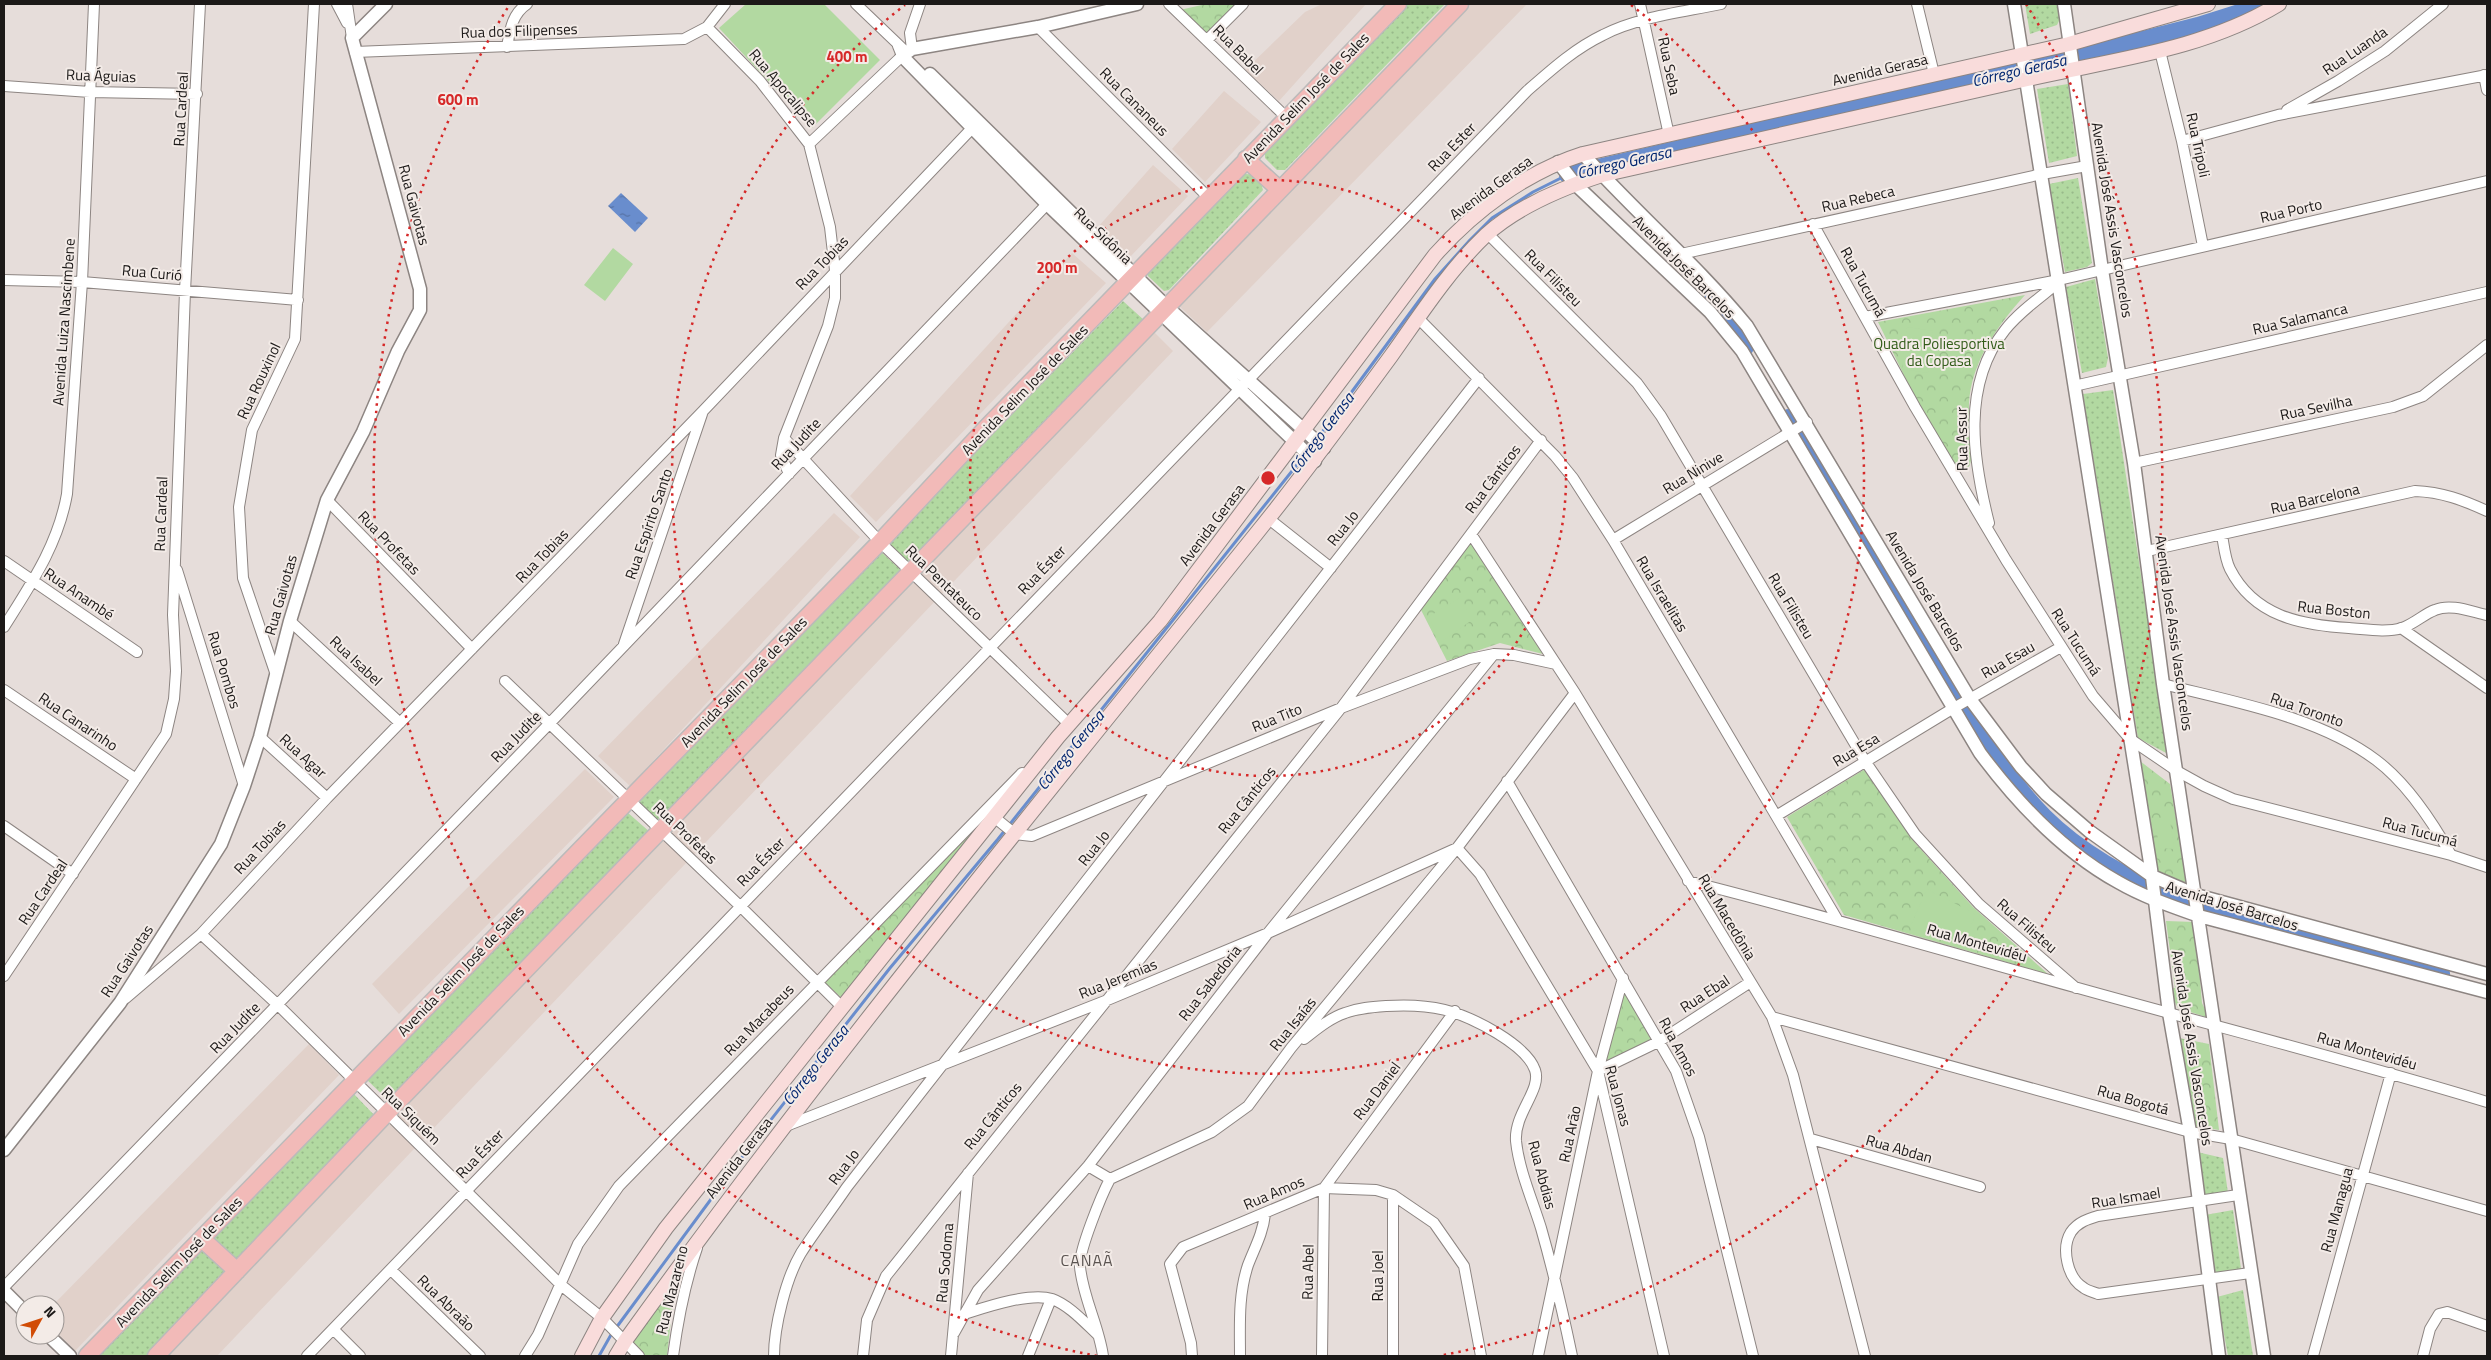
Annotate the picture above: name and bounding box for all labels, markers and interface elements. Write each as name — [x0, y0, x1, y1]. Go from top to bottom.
street label: Rua dos Filipenses — [460, 17, 578, 44]
street label: Rua Babel — [1208, 19, 1269, 80]
street label: Rua Luanda — [2318, 20, 2392, 81]
street label: Avenida Selim José de Sales — [1237, 27, 1374, 168]
street label: Rua Seba — [1652, 35, 1687, 98]
street label: Rua Apocalipse — [744, 44, 823, 132]
text: 400 m — [826, 45, 868, 68]
street label: Avenida Gerasa — [1830, 47, 1930, 92]
water label: Córrego Gerasa — [1969, 47, 2070, 93]
street label: Rua Cananeus — [1094, 62, 1174, 142]
street label: Rua Águias — [66, 63, 137, 88]
street label: Rua Cardeal — [167, 71, 194, 147]
text: 600 m — [437, 88, 479, 111]
street label: Rua Tripoli — [2180, 110, 2217, 179]
street label: Rua Ester — [1422, 117, 1481, 177]
street label: Avenida José Assis Vasconcelos — [2086, 121, 2139, 319]
water label: Córrego Gerasa — [1574, 139, 1675, 185]
street label: Avenida Gerasa — [1445, 149, 1537, 226]
street label: Rua Gaivotas — [393, 162, 436, 248]
street label: Rua Rebeca — [1819, 179, 1897, 218]
street label: Rua Porto — [2258, 192, 2324, 229]
street label: Rua Sidônia — [1069, 202, 1138, 270]
street label: Avenida José Barcelos — [1628, 210, 1741, 323]
street label: Rua Tobias — [790, 230, 854, 295]
street label: Avenida Luiza Nascimbene — [46, 238, 81, 406]
street label: Rua Tucumá — [1835, 242, 1892, 321]
street label: Rua Filisteu — [1519, 243, 1588, 312]
text: 200 m — [1036, 256, 1078, 279]
street label: Rua Curió — [121, 258, 183, 287]
street label: Rua Salamanca — [2250, 296, 2350, 341]
street label: Avenida Selim José de Sales — [956, 319, 1093, 460]
park label: Quadra Poliesportiva da Copasa — [1873, 332, 2005, 372]
street label: Rua Rouxinol — [231, 339, 286, 423]
water label: Córrego Gerasa — [1282, 387, 1360, 479]
street label: Rua Sevilha — [2278, 389, 2355, 426]
street label: Rua Assur — [1949, 407, 1974, 471]
street label: Rua Judite — [765, 412, 826, 475]
street label: Rua Cânticos — [1459, 439, 1526, 518]
street label: Rua Ninive — [1658, 445, 1728, 500]
street label: Rua Espírito Santo — [619, 465, 678, 583]
centre of rings — [1259, 469, 1277, 487]
street label: Rua Cardeal — [148, 476, 173, 552]
street label: Rua Barcelona — [2268, 477, 2362, 520]
street label: Avenida Gerasa — [1173, 478, 1250, 571]
street label: Rua Profetas — [353, 505, 426, 580]
street label: Rua Jo — [1321, 505, 1364, 551]
street label: Rua Tobias — [510, 523, 574, 588]
street label: Avenida José Barcelos — [1880, 526, 1971, 656]
street label: Avenida José Assis Vasconcelos — [2149, 534, 2200, 732]
street label: Rua Pentateuco — [900, 540, 988, 626]
street label: Rua Éster — [1012, 540, 1071, 600]
street label: Rua Israelitas — [1631, 551, 1694, 636]
street label: Rua Gaivotas — [258, 552, 303, 638]
street label: Rua Anambé — [39, 562, 119, 626]
street label: Rua Filisteu — [1763, 568, 1820, 643]
street label: Rua Boston — [2296, 594, 2372, 625]
street label: Rua Tucumá — [2046, 603, 2107, 681]
street label: Avenida Selim José de Sales — [675, 611, 812, 752]
street label: Rua Pombos — [202, 628, 247, 712]
street label: Rua Isabel — [325, 630, 388, 691]
street label: Rua Esau — [1977, 635, 2039, 684]
street label: Rua Canarinho — [34, 686, 123, 757]
street label: Rua Toronto — [2267, 686, 2347, 733]
street label: Rua Tito — [1248, 697, 1305, 738]
water label: Córrego Gerasa — [1030, 704, 1110, 795]
street label: Rua Judite — [485, 706, 546, 768]
street label: Rua Esa — [1828, 726, 1884, 773]
street label: Rua Agar — [274, 728, 332, 783]
street label: Rua Cânticos — [1212, 761, 1281, 839]
street label: Rua Profetas — [648, 796, 723, 869]
street label: Rua Tucumá — [2380, 810, 2461, 853]
street label: Rua Tobias — [228, 814, 291, 879]
street label: Rua Jo — [1072, 825, 1115, 871]
street label: Rua Éster — [731, 832, 790, 892]
street label: Rua Cardeal — [12, 854, 73, 929]
street label: Rua Macedônia — [1693, 869, 1762, 965]
street label: Avenida José Barcelos — [2163, 874, 2301, 937]
street label: Rua Filisteu — [1992, 893, 2063, 958]
street label: Avenida Selim José de Sales — [392, 900, 529, 1041]
street label: Rua Montevidéu — [1924, 917, 2030, 968]
street label: Rua Gaivotas — [94, 920, 159, 1002]
street label: Rua Sabedoria — [1173, 939, 1247, 1026]
street label: Avenida José Assis Vasconcelos — [2166, 949, 2219, 1147]
street label: Rua Jeremias — [1075, 952, 1160, 1005]
street label: Rua Ebal — [1675, 969, 1734, 1018]
street label: Rua Macabeus — [718, 978, 799, 1061]
street label: Rua Isaías — [1264, 992, 1322, 1056]
street label: Rua Judite — [204, 997, 265, 1059]
street label: Rua Amos — [1653, 1013, 1704, 1081]
water label: Córrego Gerasa — [776, 1019, 855, 1110]
street label: Rua Montevidéu — [2314, 1025, 2420, 1076]
street label: Rua Daniel — [1347, 1057, 1406, 1125]
street label: Rua Jonas — [1599, 1063, 1638, 1129]
street label: Rua Cânticos — [958, 1077, 1027, 1155]
street label: Rua Bogotá — [2095, 1078, 2172, 1121]
street label: Rua Siquém — [376, 1081, 446, 1150]
street label: Rua Arão — [1552, 1103, 1587, 1164]
street label: Avenida Gerasa — [700, 1112, 778, 1203]
street label: Rua Éster — [450, 1124, 509, 1184]
street label: Rua Abdan — [1863, 1128, 1935, 1169]
street label: Rua Abdias — [1522, 1138, 1563, 1212]
street label: Rua Jo — [822, 1144, 865, 1190]
street label: Rua Managua — [2314, 1164, 2359, 1255]
street label: Rua Amos — [1240, 1169, 1308, 1216]
street label: Rua Ismael — [2090, 1181, 2162, 1214]
street label: Avenida Selim José de Sales — [110, 1191, 247, 1332]
street label: Rua Sodoma — [930, 1222, 959, 1304]
street label: Rua Mazareno — [649, 1243, 694, 1337]
street label: Rua Abel — [1296, 1244, 1319, 1300]
district label: CANAÃ — [1060, 1248, 1114, 1272]
street label: Rua Joel — [1366, 1250, 1389, 1302]
street label: Rua Abraão — [412, 1269, 481, 1336]
north arrow — [15, 1295, 65, 1345]
text: N — [39, 1301, 62, 1322]

